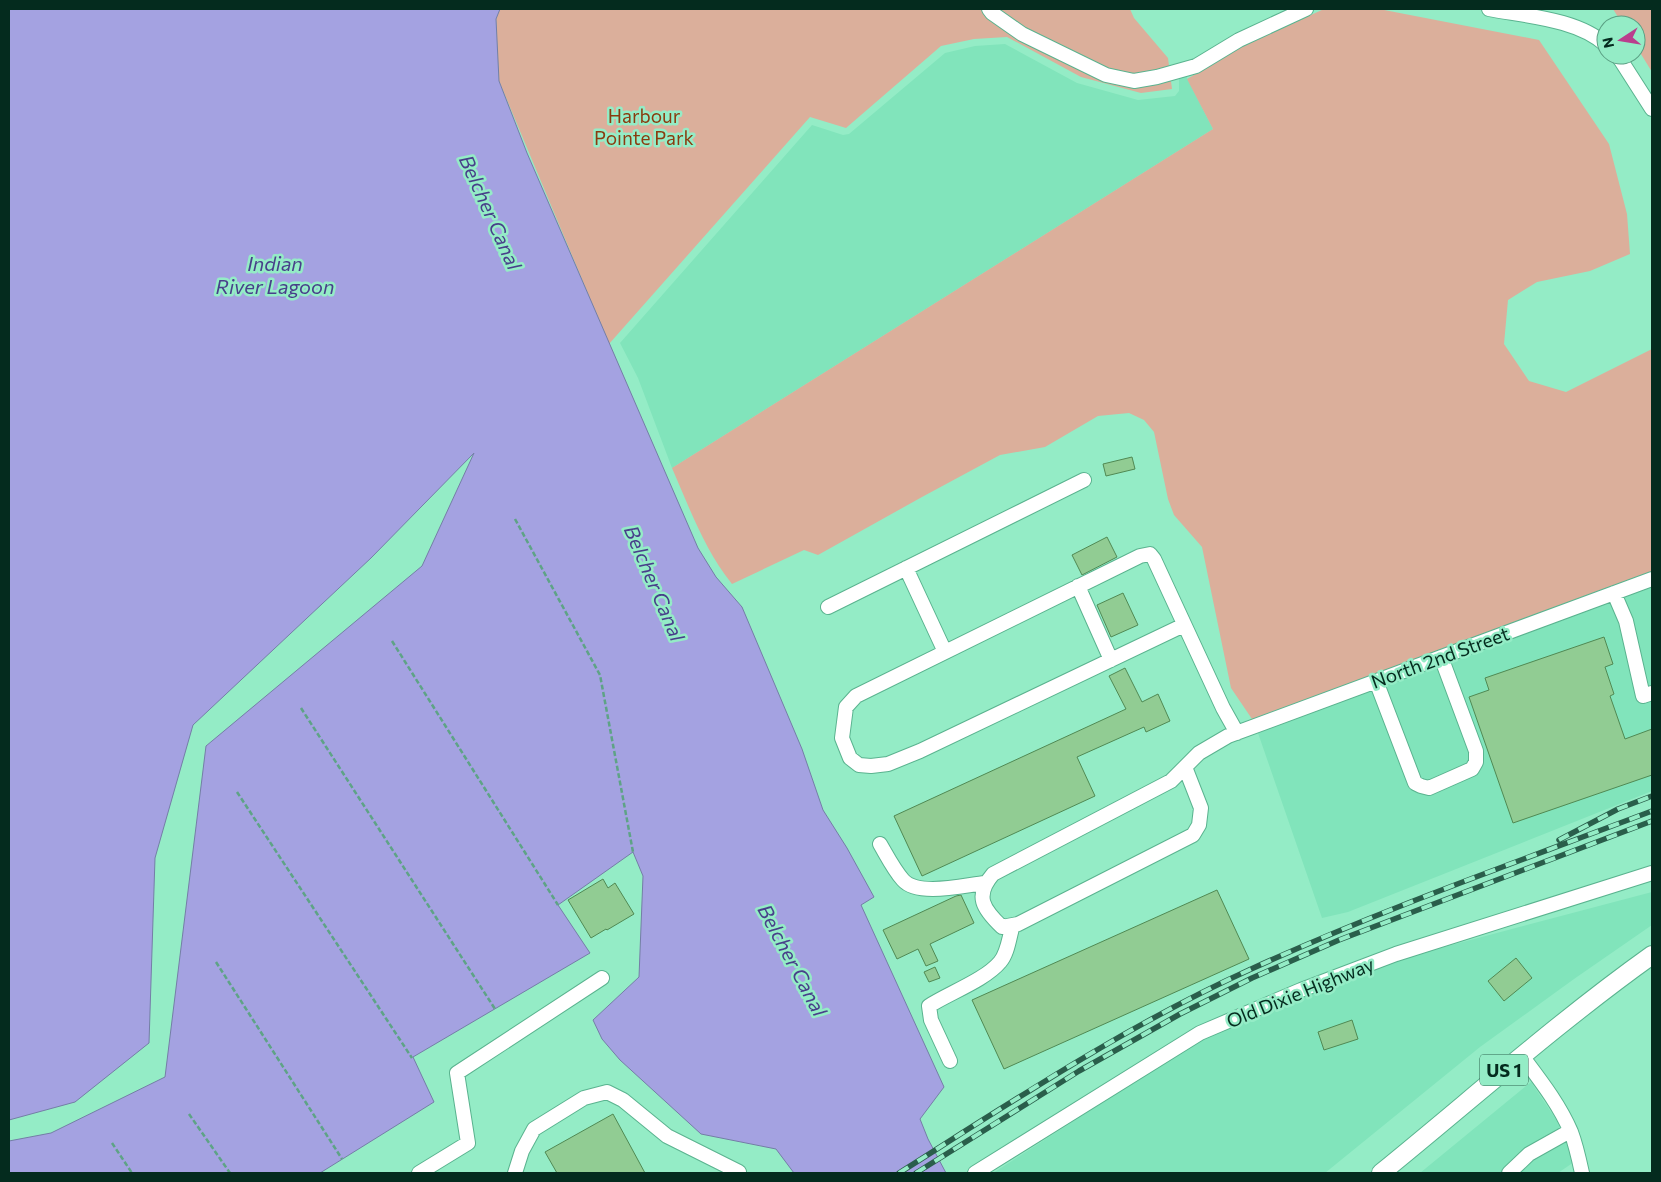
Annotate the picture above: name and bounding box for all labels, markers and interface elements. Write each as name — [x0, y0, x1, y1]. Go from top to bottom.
north arrow — [1596, 15, 1646, 65]
text: N — [1598, 36, 1617, 50]
park label: Harbour Pointe Park — [594, 104, 694, 149]
water label: Belcher Canal — [455, 151, 527, 274]
water label: Indian River Lagoon — [216, 251, 334, 298]
water label: Belcher Canal — [620, 522, 691, 645]
street label: North 2nd Street — [1368, 621, 1512, 693]
water label: Belcher Canal — [753, 900, 833, 1021]
street label: Old Dixie Highway — [1223, 952, 1377, 1032]
road number: US 1 — [1480, 1054, 1528, 1086]

